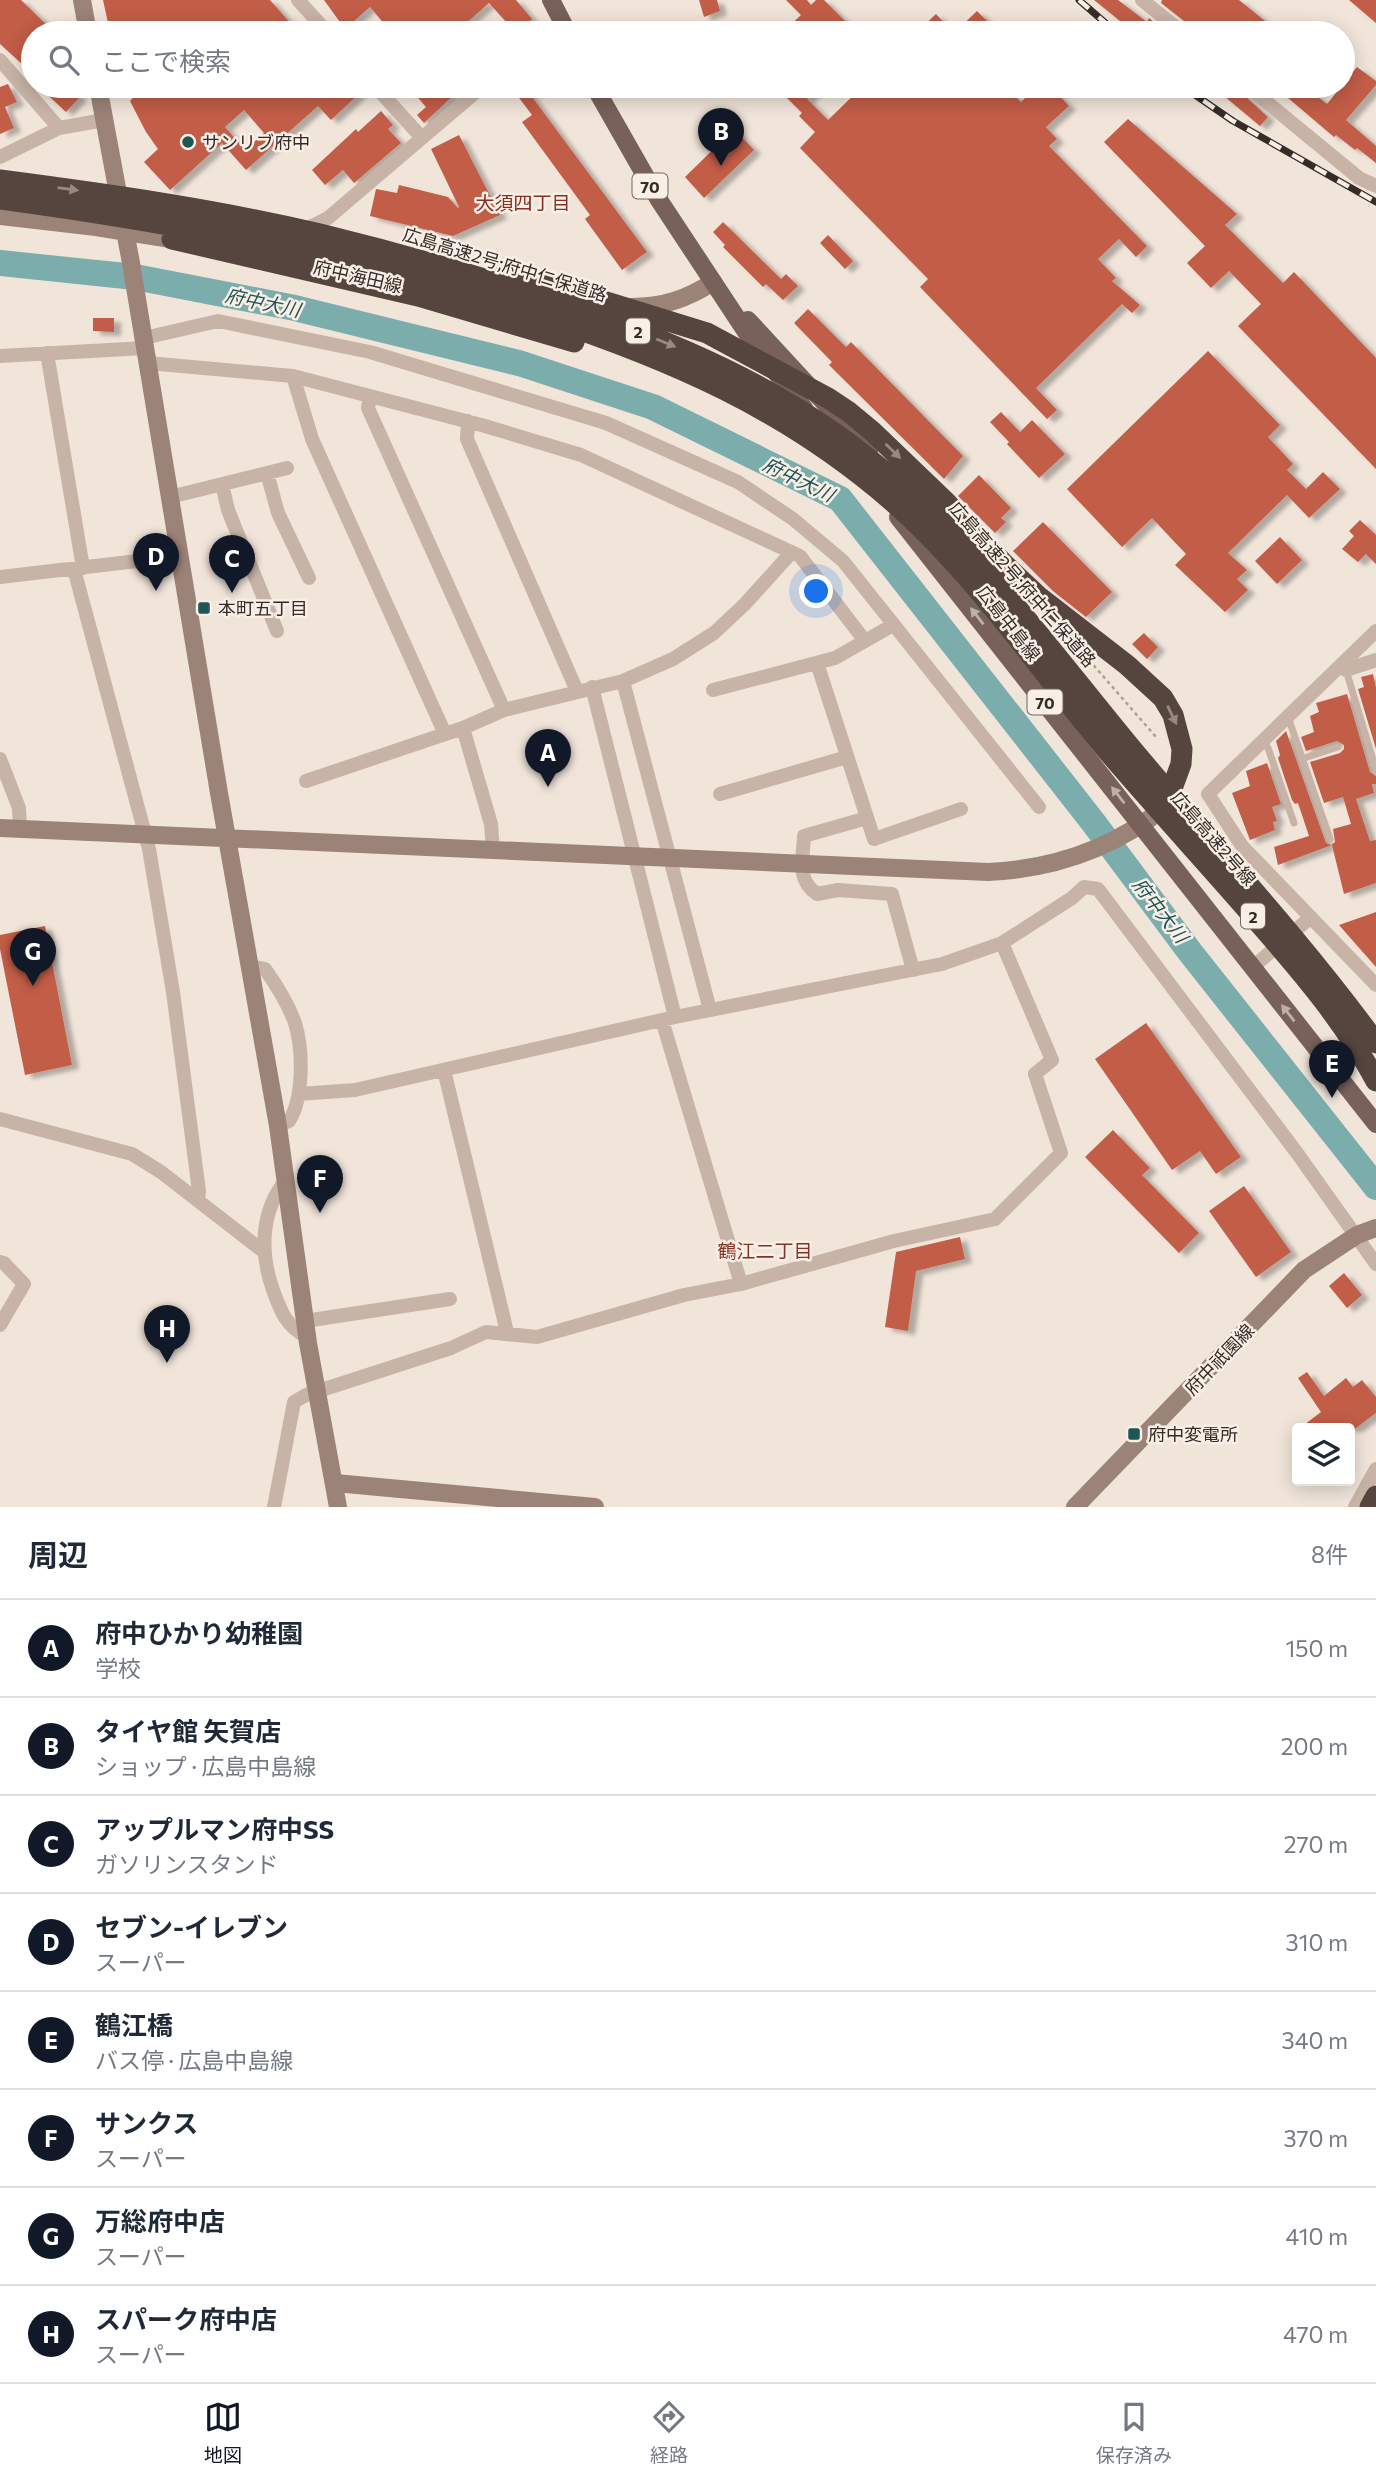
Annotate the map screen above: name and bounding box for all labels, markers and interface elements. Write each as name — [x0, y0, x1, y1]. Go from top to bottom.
search box — [21, 21, 1355, 98]
icon: search — [45, 41, 83, 79]
text: ここで検索 — [101, 45, 231, 76]
pin: B — [698, 108, 744, 166]
place label: サンリブ府中 — [202, 131, 310, 153]
marker: サンリブ府中 — [180, 134, 196, 150]
road number: 70 — [632, 174, 668, 198]
one-way arrow — [57, 184, 79, 195]
district label: 大須四丁目 — [475, 191, 571, 214]
street label: 広島高速2号;府中仁保道路 — [400, 222, 610, 306]
street label: 府中海田線 — [312, 255, 404, 297]
water label: 府中大川 — [223, 283, 305, 322]
road number: 2 — [626, 318, 650, 344]
one-way arrow — [656, 337, 677, 348]
one-way arrow — [884, 443, 901, 459]
water label: 府中大川 — [760, 452, 840, 507]
street label: 広島高速2号;府中仁保道路 — [945, 497, 1101, 671]
pin: D — [133, 533, 179, 591]
pin: C — [209, 535, 255, 593]
your location — [799, 574, 833, 608]
street label: 広島中島線 — [973, 581, 1045, 665]
place label: 本町五丁目 — [218, 597, 308, 619]
marker: 本町五丁目 — [196, 600, 212, 616]
one-way arrow — [970, 608, 985, 626]
road number: 70 — [1028, 690, 1062, 715]
one-way arrow — [1166, 705, 1177, 725]
pin: A — [525, 729, 571, 787]
one-way arrow — [1111, 786, 1125, 804]
street label: 広島高速2号線 — [1167, 786, 1261, 890]
water label: 府中大川 — [1129, 873, 1195, 949]
road number: 2 — [1241, 904, 1265, 928]
pin: G — [10, 928, 56, 986]
one-way arrow — [1281, 1004, 1296, 1022]
pin: E — [1309, 1040, 1355, 1098]
pin: F — [297, 1155, 343, 1213]
district label: 鶴江二丁目 — [717, 1239, 813, 1262]
pin: H — [144, 1305, 190, 1363]
street label: 府中祇園線 — [1180, 1319, 1258, 1399]
place label: 府中変電所 — [1148, 1423, 1238, 1445]
map controls — [1292, 1423, 1355, 1486]
button: layers — [1292, 1423, 1355, 1486]
marker: 府中変電所 — [1126, 1426, 1142, 1442]
text: 周辺 — [28, 1535, 88, 1572]
text: 8件 — [1311, 1540, 1348, 1568]
text: 府中ひかり幼稚園 — [95, 1617, 303, 1648]
text: A — [43, 1634, 59, 1662]
text: 150 m — [1285, 1634, 1348, 1662]
text: 学校 — [95, 1654, 141, 1682]
text: タイヤ館 矢賀店 — [95, 1715, 281, 1746]
text: B — [43, 1732, 59, 1760]
text: 200 m — [1281, 1732, 1348, 1760]
text: ショップ · 広島中島線 — [95, 1752, 316, 1780]
text: アップルマン府中SS — [95, 1813, 334, 1844]
text: C — [43, 1830, 59, 1858]
text: 270 m — [1284, 1830, 1348, 1858]
text: ガソリンスタンド — [95, 1850, 279, 1878]
text: セブン-イレブン — [95, 1911, 288, 1942]
text: D — [43, 1928, 59, 1956]
text: 310 m — [1286, 1928, 1348, 1956]
text: スーパー — [95, 1948, 187, 1976]
text: 鶴江橋 — [95, 2009, 173, 2040]
text: E — [44, 2026, 58, 2054]
text: 340 m — [1282, 2026, 1348, 2054]
text: バス停 · 広島中島線 — [95, 2046, 293, 2074]
text: サンクス — [95, 2107, 198, 2138]
text: F — [44, 2124, 58, 2152]
text: 370 m — [1283, 2124, 1348, 2152]
text: スーパー — [95, 2144, 187, 2172]
text: 万総府中店 — [95, 2205, 225, 2236]
text: G — [43, 2222, 59, 2250]
text: 410 m — [1286, 2222, 1348, 2250]
text: スーパー — [95, 2242, 187, 2270]
text: スパーク府中店 — [95, 2303, 277, 2334]
text: H — [42, 2320, 60, 2348]
text: 470 m — [1283, 2320, 1348, 2348]
text: スーパー — [95, 2340, 187, 2368]
tab: 地図 — [204, 2398, 242, 2467]
tab: 経路 — [650, 2398, 688, 2467]
tab: 保存済み — [1096, 2398, 1172, 2467]

